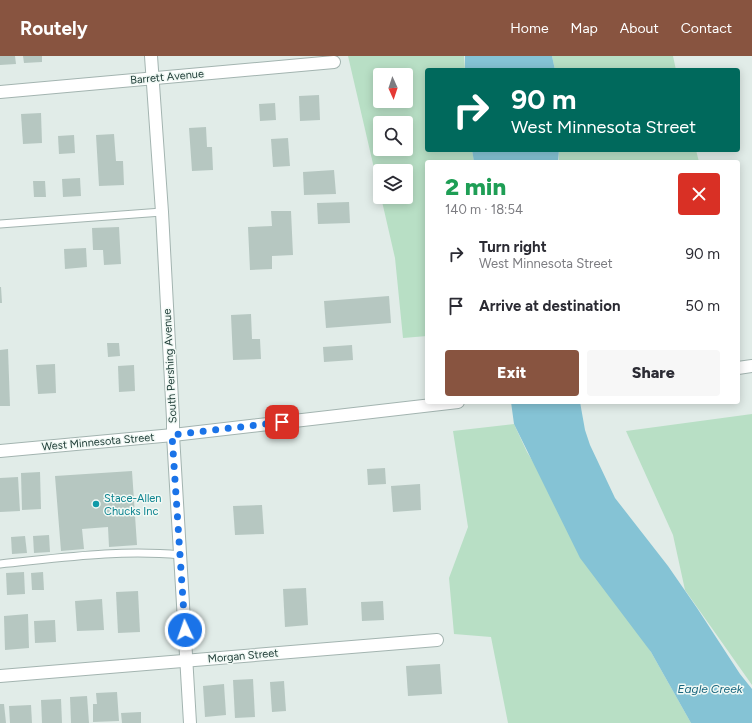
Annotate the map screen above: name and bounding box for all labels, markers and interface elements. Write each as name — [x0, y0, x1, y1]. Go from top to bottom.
text: Routely — [20, 17, 88, 40]
text: Home — [510, 20, 549, 37]
text: Map — [571, 20, 598, 37]
text: About — [620, 20, 659, 37]
text: Contact — [681, 20, 732, 37]
street label: Barrett Avenue — [130, 67, 204, 87]
north arrow — [373, 68, 413, 108]
map controls — [373, 68, 413, 204]
text: 90 m — [511, 82, 576, 116]
icon: right — [445, 84, 497, 136]
button: search — [373, 116, 413, 156]
text: West Minnesota Street — [511, 116, 696, 138]
button: layers — [373, 164, 413, 204]
text: 2 min — [445, 172, 506, 201]
button: close — [678, 173, 720, 215]
text: 140 m · 18:54 — [445, 202, 523, 217]
text: Turn right — [479, 238, 547, 256]
icon: right — [445, 243, 467, 265]
text: 90 m — [685, 245, 720, 263]
text: West Minnesota Street — [479, 256, 613, 271]
icon: arrive — [445, 295, 467, 317]
text: Arrive at destination — [479, 297, 620, 315]
text: 50 m — [685, 297, 720, 315]
street label: South Pershing Avenue — [161, 308, 179, 424]
button: Exit — [445, 350, 579, 396]
button: Share — [587, 350, 720, 396]
pin — [265, 405, 299, 439]
icon: arrive — [271, 411, 293, 433]
street label: West Minnesota Street — [41, 431, 155, 453]
place label: Stace-Allen Chucks Inc — [104, 492, 161, 518]
marker: Stace-Allen Chucks Inc — [91, 499, 101, 509]
position arrow — [164, 609, 206, 651]
street label: Morgan Street — [207, 646, 279, 666]
water label: Eagle Creek — [677, 682, 744, 696]

